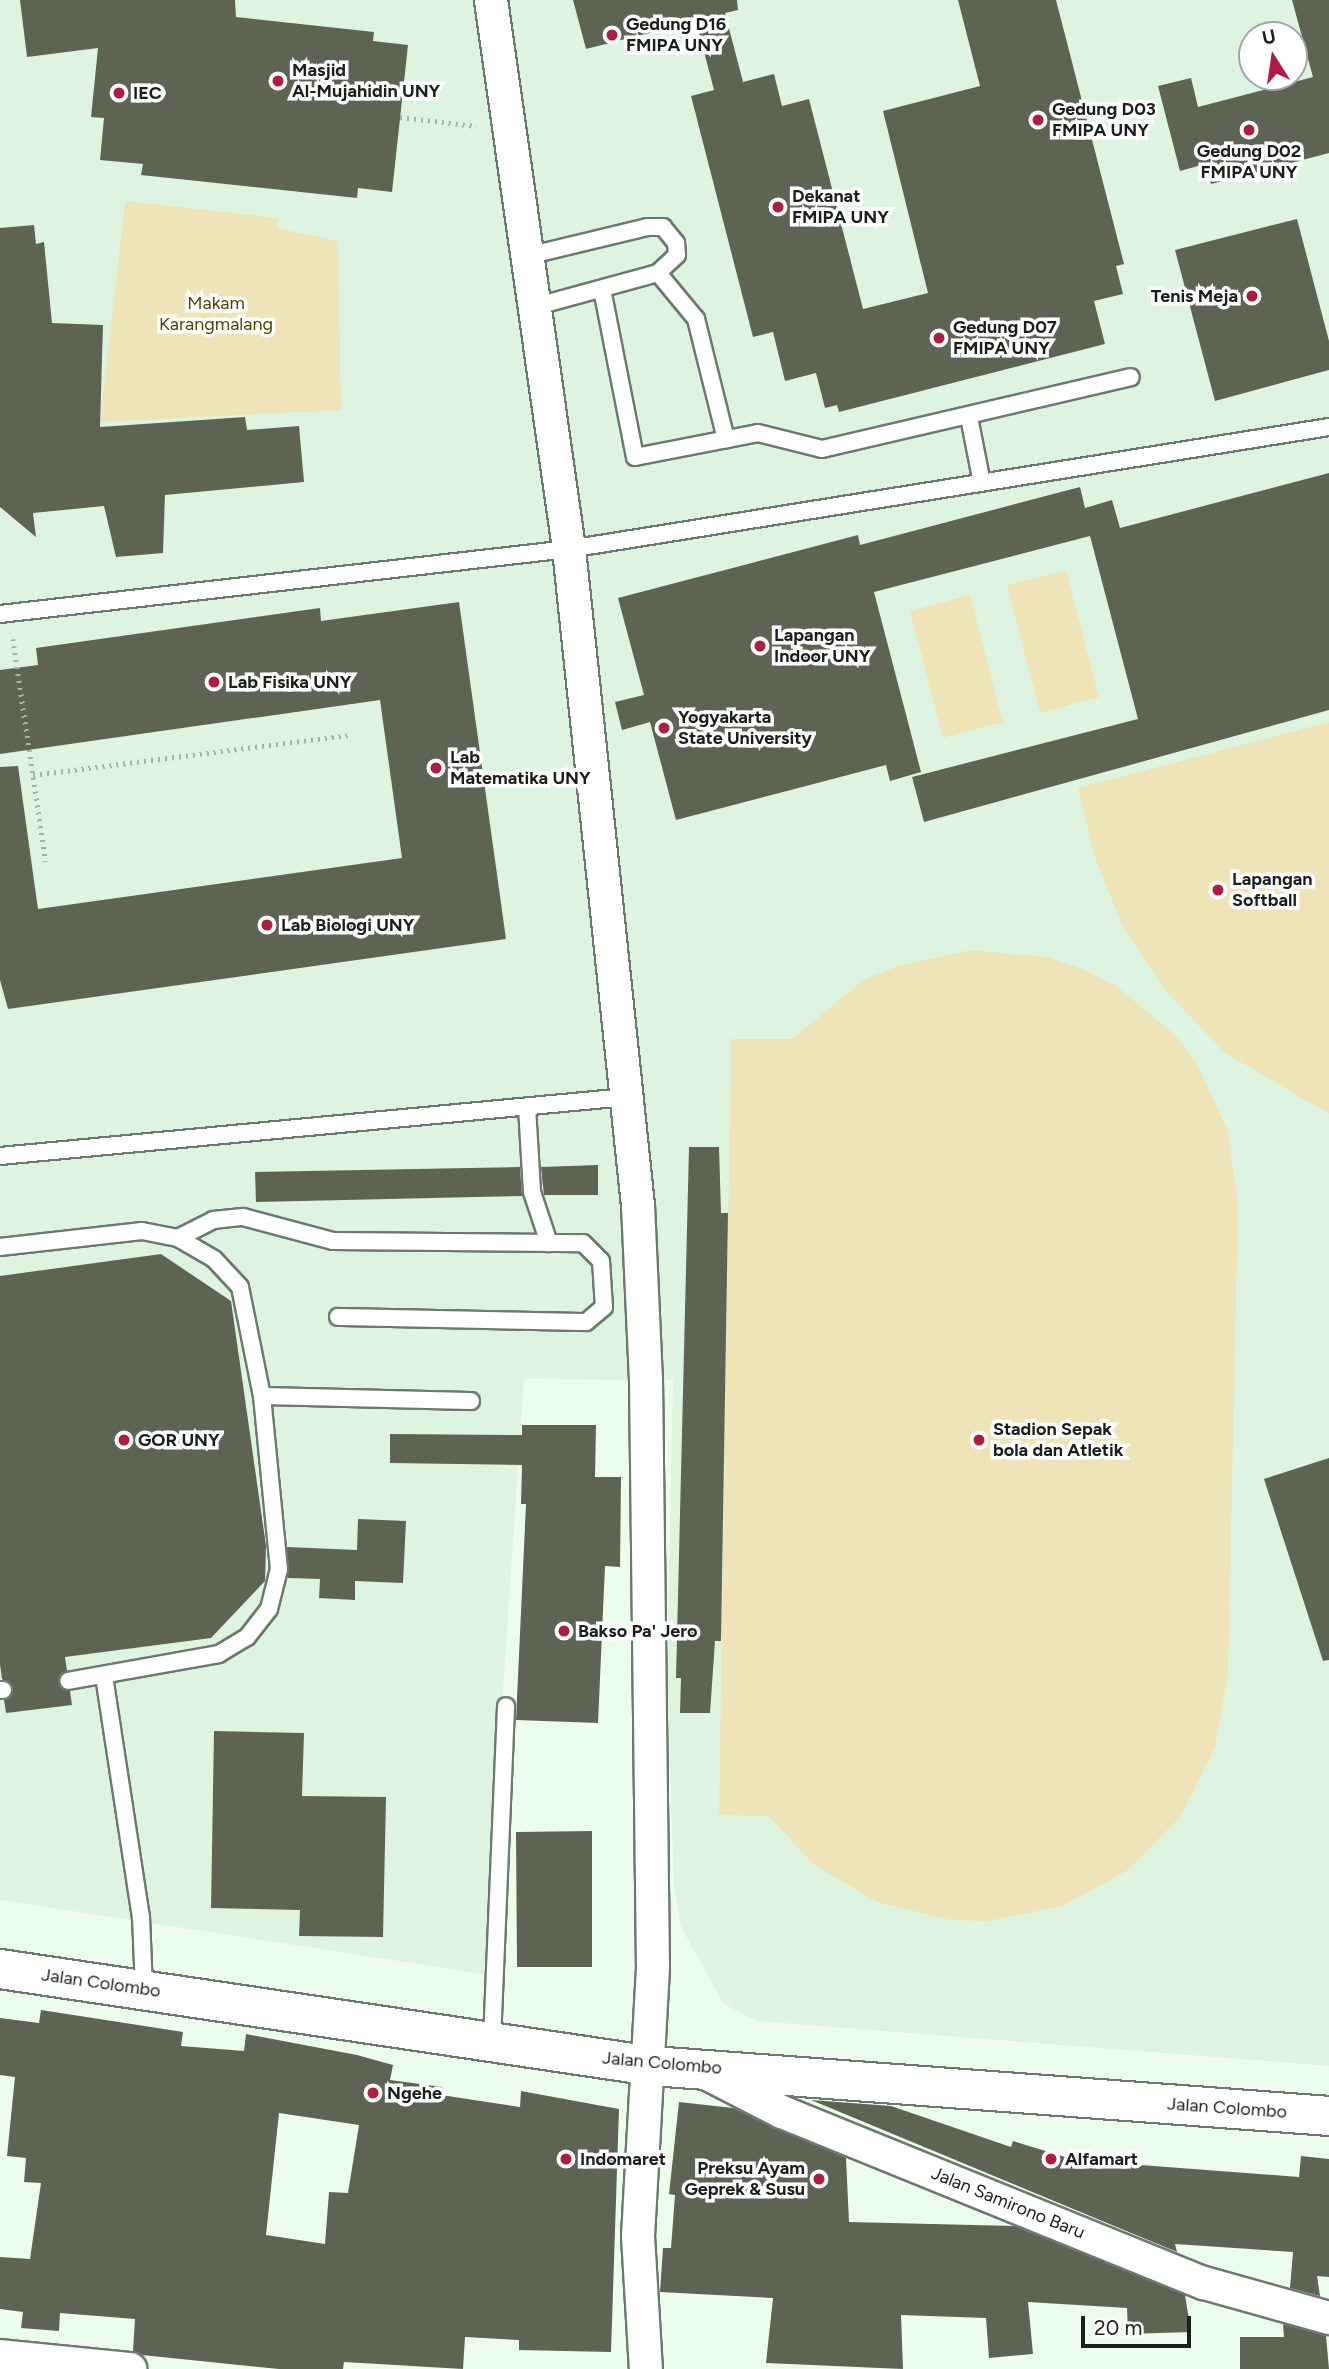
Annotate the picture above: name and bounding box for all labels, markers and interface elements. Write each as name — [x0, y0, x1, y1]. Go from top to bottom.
place label: Gedung D16 FMIPA UNY — [626, 14, 726, 56]
north arrow — [1238, 21, 1308, 91]
text: U — [1260, 24, 1278, 50]
marker: Gedung D16 FMIPA UNY — [604, 27, 620, 43]
place label: Masjid Al-Mujahidin UNY — [292, 60, 440, 102]
marker: Masjid Al-Mujahidin UNY — [270, 73, 286, 89]
place label: IEC — [133, 82, 162, 104]
marker: IEC — [111, 85, 127, 101]
place label: Gedung D03 FMIPA UNY — [1052, 99, 1156, 142]
marker: Gedung D03 FMIPA UNY — [1030, 112, 1046, 128]
marker: Gedung D02 FMIPA UNY — [1241, 122, 1257, 138]
place label: Gedung D02 FMIPA UNY — [1197, 141, 1301, 184]
place label: Dekanat FMIPA UNY — [792, 186, 889, 228]
marker: Dekanat FMIPA UNY — [770, 199, 786, 215]
place label: Tenis Meja — [1151, 285, 1238, 307]
marker: Tenis Meja — [1244, 288, 1260, 304]
park label: Makam Karangmalang — [159, 293, 273, 336]
place label: Gedung D07 FMIPA UNY — [953, 317, 1057, 360]
marker: Gedung D07 FMIPA UNY — [931, 330, 947, 346]
place label: Lapangan Indoor UNY — [774, 625, 870, 668]
marker: Lapangan Indoor UNY — [752, 638, 768, 654]
place label: Lab Fisika UNY — [228, 671, 351, 693]
marker: Lab Fisika UNY — [206, 674, 222, 690]
place label: Yogyakarta State University — [678, 707, 812, 750]
marker: Yogyakarta State University — [656, 720, 672, 736]
place label: Lab Matematika UNY — [450, 747, 591, 790]
marker: Lab Matematika UNY — [428, 760, 444, 776]
place label: Lapangan Softball — [1232, 869, 1313, 912]
marker: Lapangan Softball — [1210, 882, 1226, 898]
place label: Lab Biologi UNY — [281, 914, 414, 936]
marker: Lab Biologi UNY — [259, 917, 275, 933]
place label: Stadion Sepak bola dan Atletik — [993, 1419, 1123, 1462]
place label: GOR UNY — [138, 1429, 220, 1451]
marker: GOR UNY — [116, 1432, 132, 1448]
marker: Stadion Sepak bola dan Atletik — [971, 1432, 987, 1448]
place label: Bakso Pa' Jero — [578, 1620, 698, 1642]
marker: Bakso Pa' Jero — [556, 1623, 572, 1639]
street label: Jalan Colombo — [40, 1964, 162, 2002]
street label: Jalan Colombo — [601, 2047, 723, 2079]
place label: Ngehe — [387, 2082, 442, 2104]
marker: Ngehe — [365, 2085, 381, 2101]
street label: Jalan Colombo — [1166, 2093, 1288, 2123]
place label: Indomaret — [580, 2148, 666, 2170]
place label: Alfamart — [1065, 2148, 1138, 2170]
marker: Indomaret — [558, 2151, 574, 2167]
marker: Alfamart — [1043, 2151, 1059, 2167]
place label: Preksu Ayam Geprek & Susu — [684, 2158, 805, 2200]
street label: Jalan Samirono Baru — [928, 2162, 1088, 2244]
marker: Preksu Ayam Geprek & Susu — [811, 2171, 827, 2187]
scale bar — [1084, 2302, 1194, 2346]
text: 20 m — [1094, 2315, 1142, 2340]

